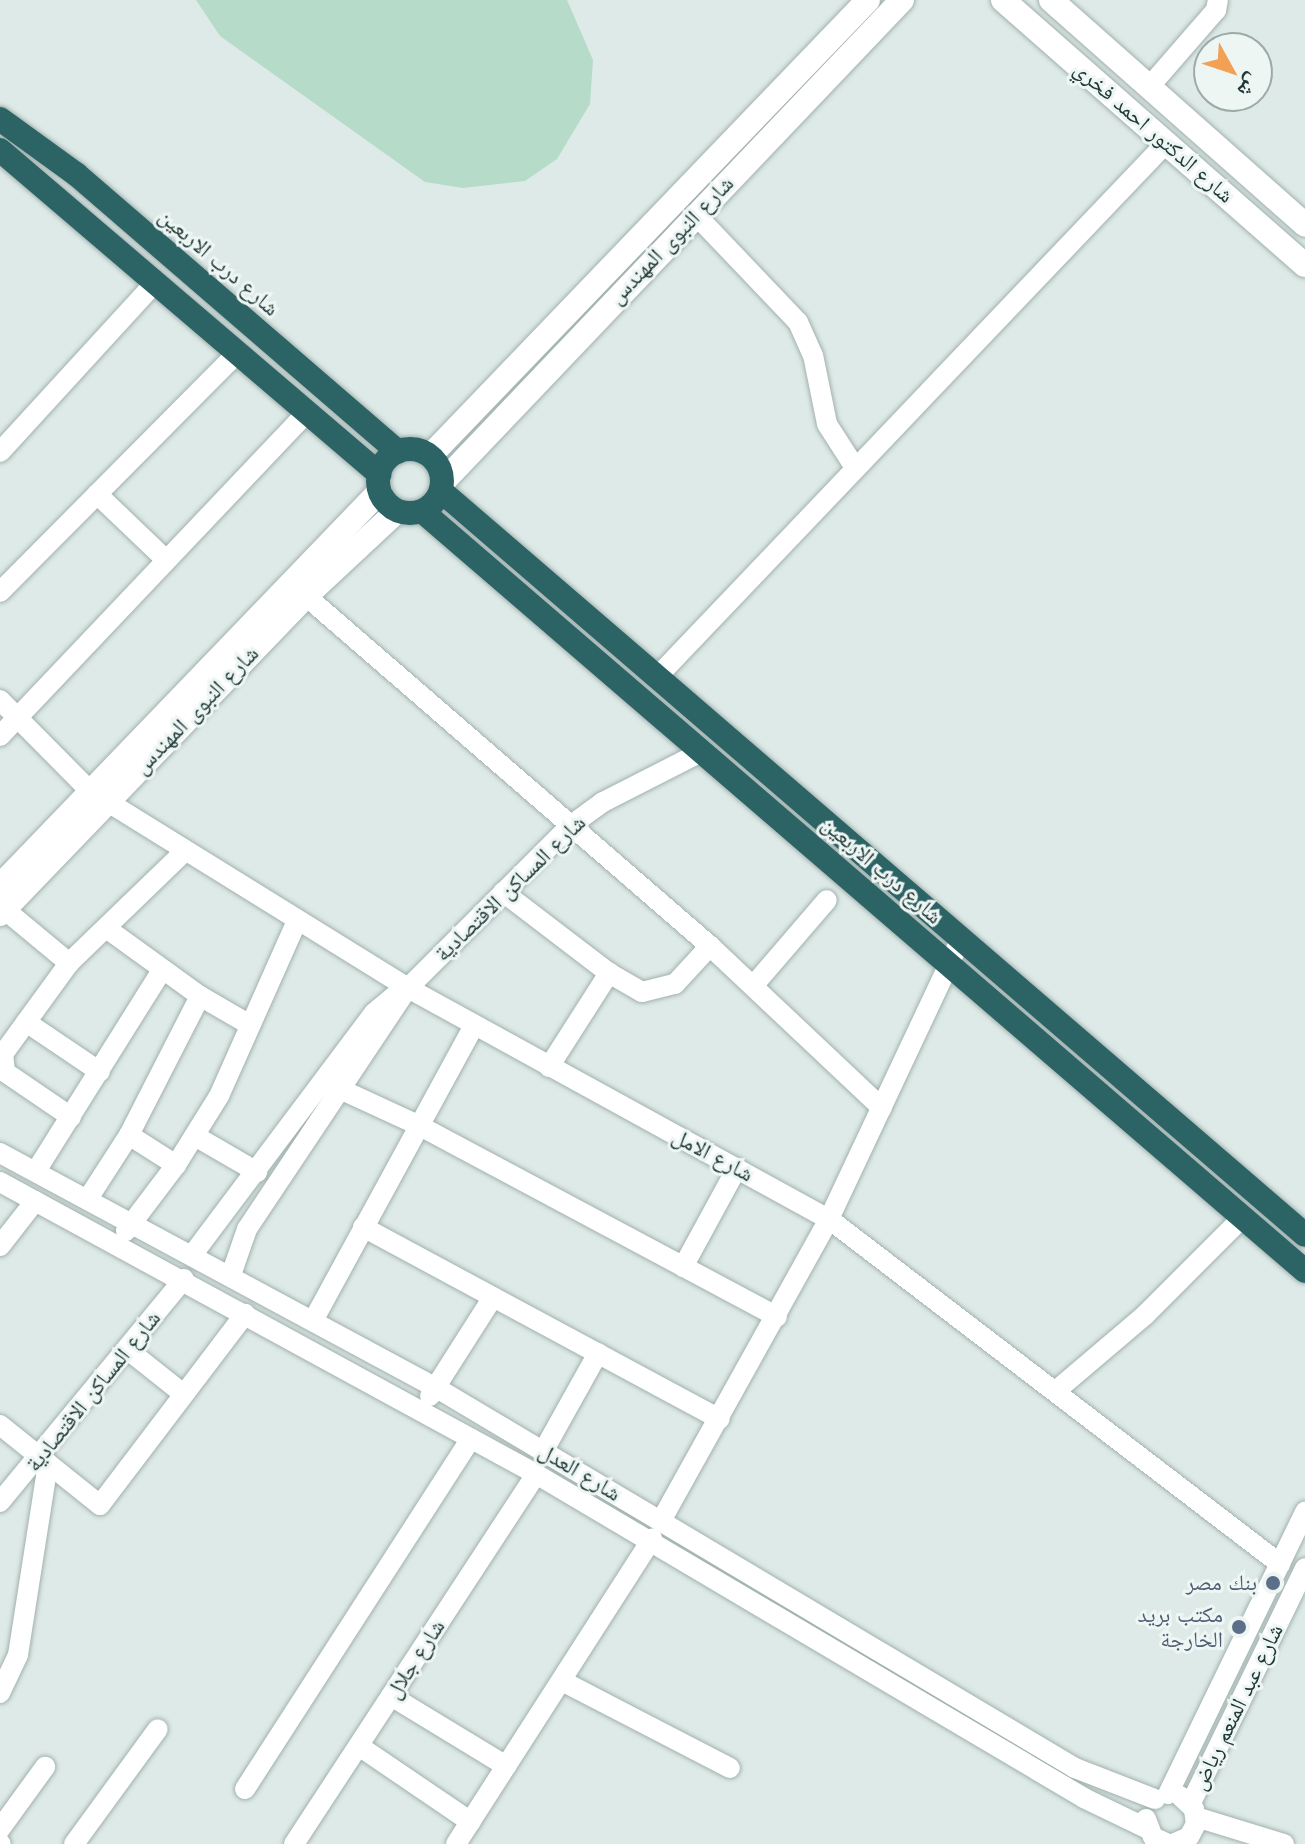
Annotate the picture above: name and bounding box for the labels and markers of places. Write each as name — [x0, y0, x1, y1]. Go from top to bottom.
place label: بنك مصر — [1186, 1570, 1257, 1596]
marker: بنك مصر — [1264, 1574, 1282, 1592]
place label: مكتب بريد الخارجة — [1137, 1601, 1223, 1652]
marker: مكتب بريد الخارجة — [1230, 1618, 1248, 1636]

